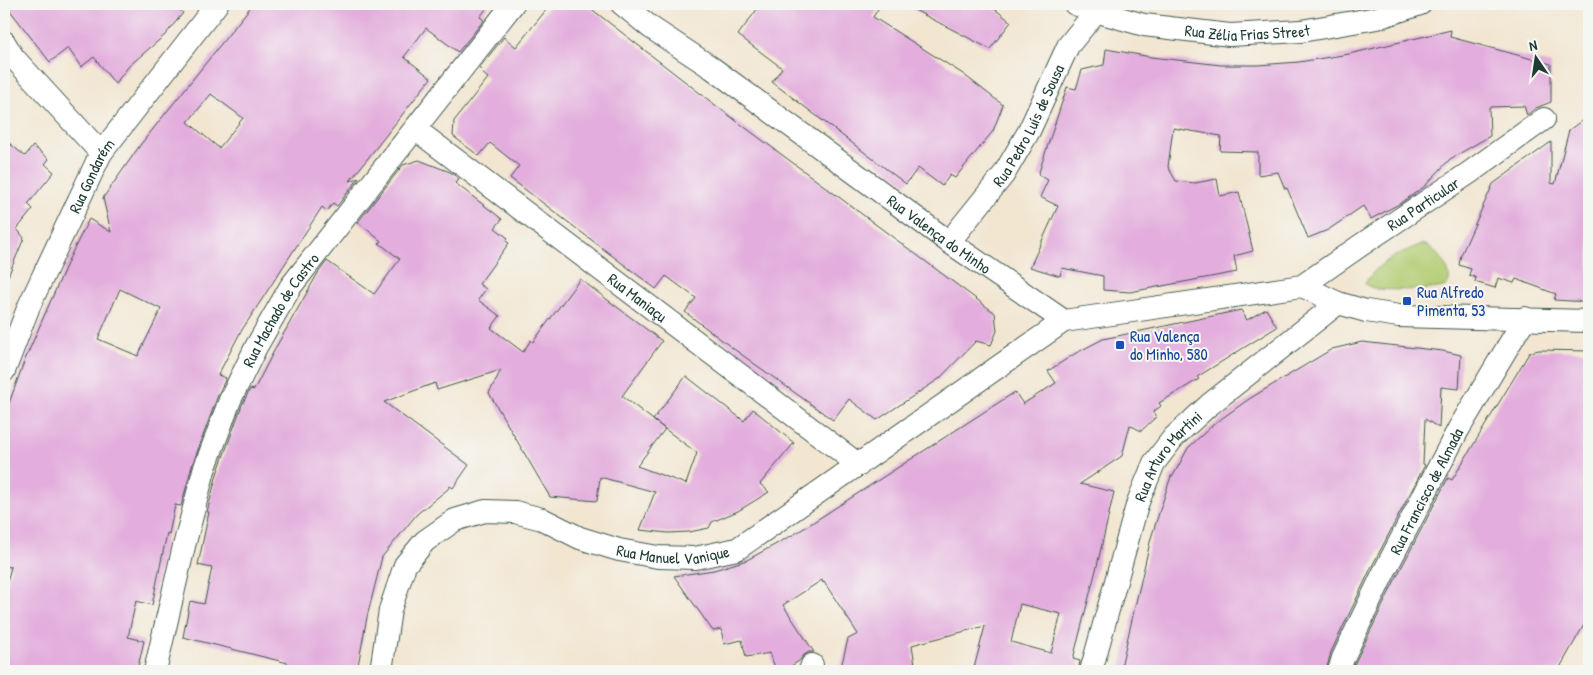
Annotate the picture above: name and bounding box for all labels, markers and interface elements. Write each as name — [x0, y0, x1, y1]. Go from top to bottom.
street label: Rua Zélia Frias Street — [1184, 19, 1312, 46]
north arrow — [1510, 32, 1560, 82]
text: N — [1527, 35, 1539, 55]
street label: Rua Pedro Luís de Sousa — [987, 61, 1069, 191]
street label: Rua Gondarém — [63, 134, 119, 217]
street label: Rua Particular — [1383, 172, 1463, 236]
street label: Rua Valença do Minho — [883, 189, 996, 279]
street label: Rua Machado de Castro — [237, 248, 324, 371]
street label: Rua Maniaçu — [603, 268, 672, 327]
place label: Rua Alfredo Pimenta, 53 — [1417, 281, 1485, 321]
marker: Rua Alfredo Pimenta, 53 — [1401, 295, 1413, 307]
place label: Rua Valença do Minho, 580 — [1130, 325, 1208, 365]
marker: Rua Valença do Minho, 580 — [1114, 339, 1126, 351]
street label: Rua Arturo Martini — [1128, 406, 1207, 505]
street label: Rua Francisco de Almada — [1384, 424, 1468, 558]
street label: Rua Manuel Vanique — [615, 539, 732, 569]

